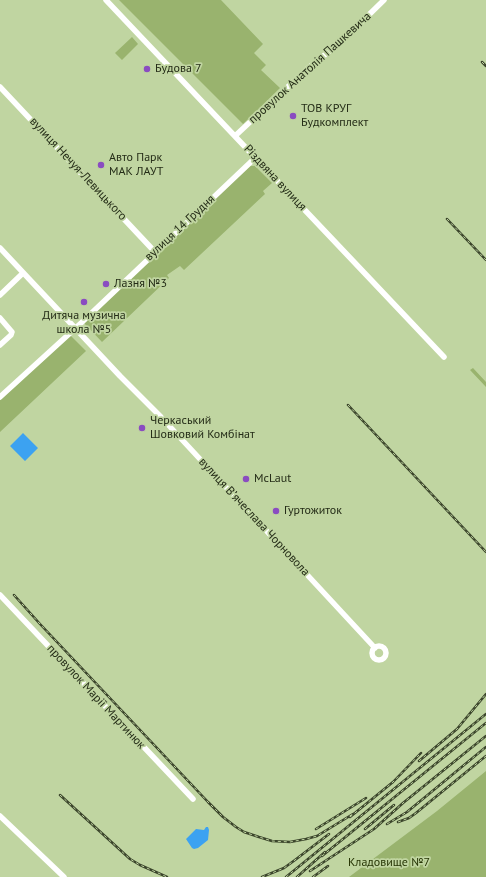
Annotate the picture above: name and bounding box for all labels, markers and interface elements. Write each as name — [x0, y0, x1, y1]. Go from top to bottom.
street label: провулок Анатолія Пашкевича — [246, 9, 374, 127]
place label: Будова 7 — [155, 62, 202, 76]
marker: Будова 7 — [142, 64, 152, 74]
place label: ТОВ КРУГ Будкомплект — [301, 102, 368, 130]
marker: ТОВ КРУГ Будкомплект — [288, 111, 298, 121]
street label: вулиця Нечуя-Левицького — [26, 114, 130, 224]
street label: Різдвяна вулиця — [241, 142, 309, 214]
place label: Авто Парк МАК ЛАУТ — [109, 151, 163, 179]
marker: Авто Парк МАК ЛАУТ — [96, 160, 106, 170]
street label: вулиця 14 Грудня — [142, 192, 218, 264]
place label: Лазня №3 — [114, 277, 167, 291]
marker: Лазня №3 — [101, 279, 111, 289]
marker: Дитяча музична школа №5 — [79, 297, 89, 307]
place label: Дитяча музична школа №5 — [42, 309, 126, 337]
place label: Черкаський Шовковий Комбінат — [150, 414, 255, 442]
marker: Черкаський Шовковий Комбінат — [137, 423, 147, 433]
street label: вулиця Вʼячеслава Чорновола — [195, 455, 313, 579]
place label: McLaut — [254, 472, 291, 486]
marker: McLaut — [241, 474, 251, 484]
place label: Гуртожиток — [284, 504, 342, 518]
marker: Гуртожиток — [271, 506, 281, 516]
street label: провулок Марії Мартинюк — [44, 642, 148, 752]
park label: Кладовище №7 — [348, 856, 430, 870]

